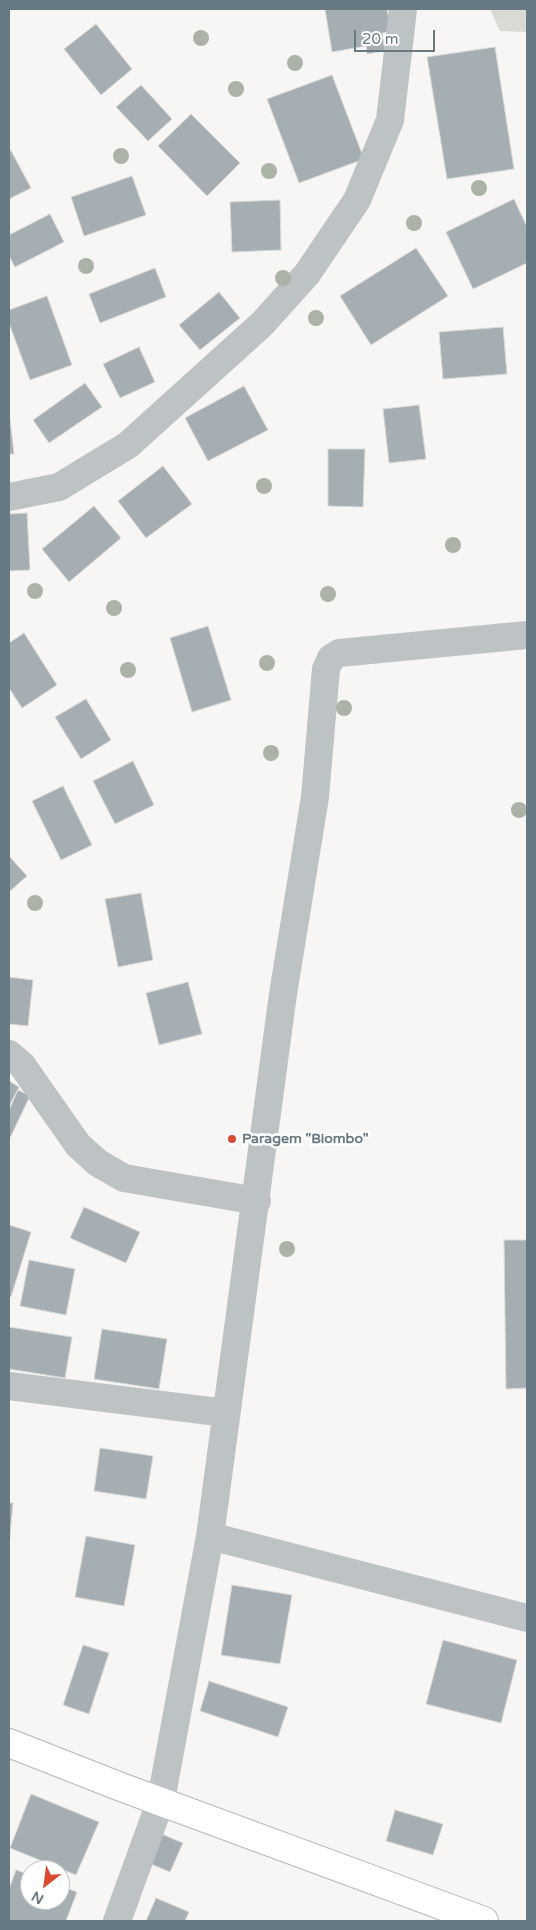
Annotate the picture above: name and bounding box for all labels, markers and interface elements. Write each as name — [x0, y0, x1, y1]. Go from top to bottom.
scale bar — [356, 20, 437, 52]
text: 20 m — [362, 30, 399, 48]
place label: Paragem "Biombo" — [242, 1131, 369, 1147]
marker: Paragem "Biombo" — [226, 1133, 238, 1145]
north arrow — [20, 1860, 70, 1910]
text: N — [29, 1887, 47, 1908]

